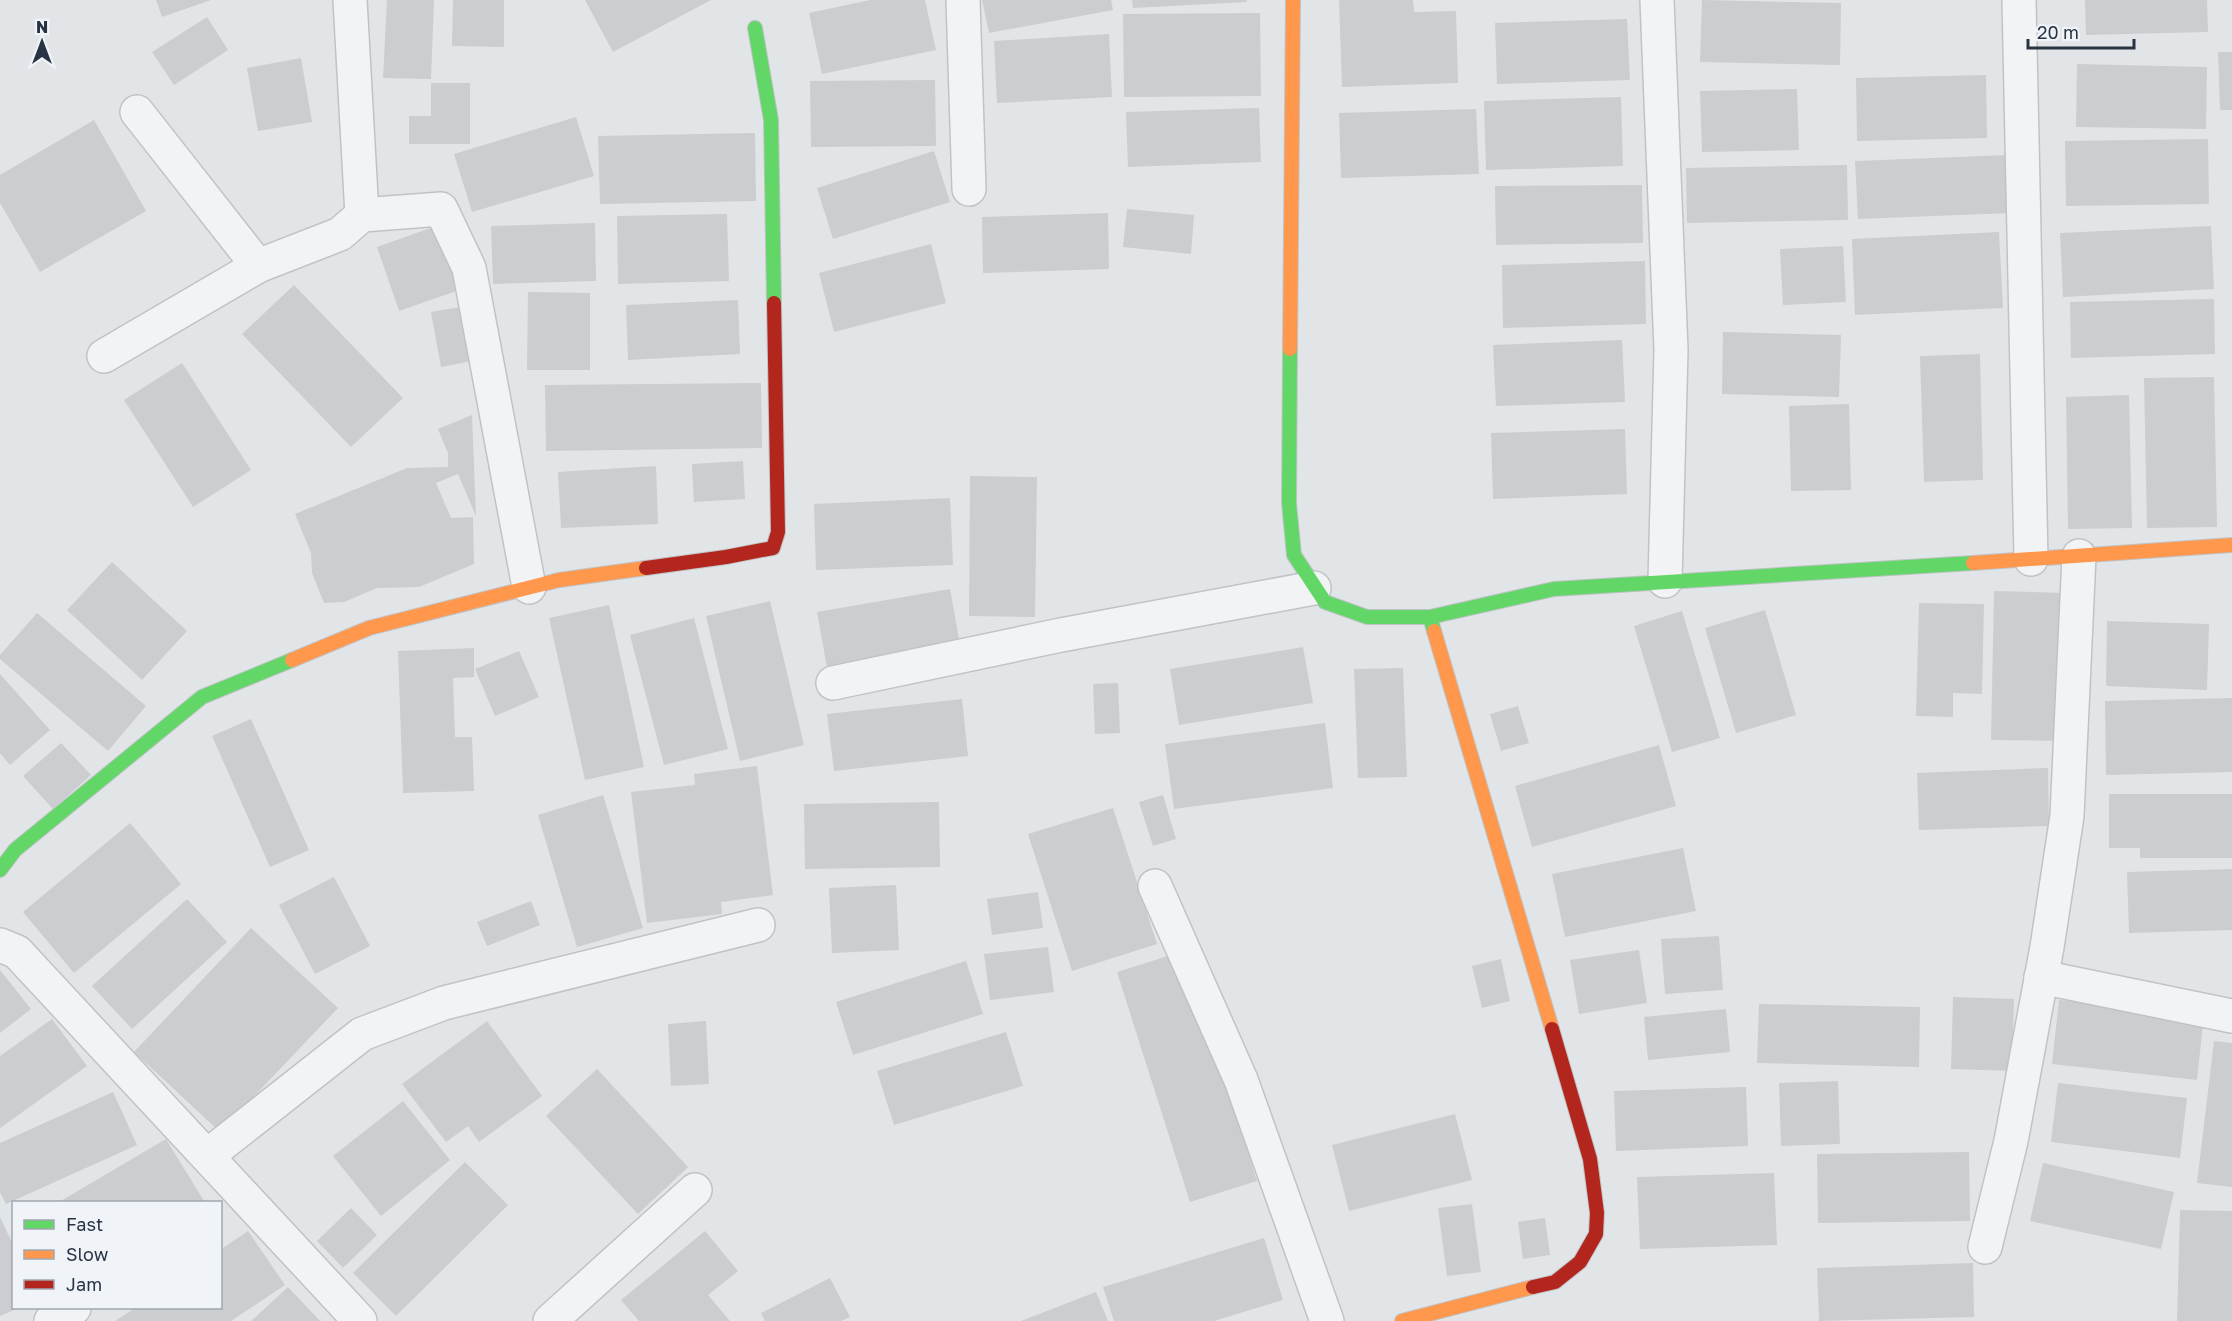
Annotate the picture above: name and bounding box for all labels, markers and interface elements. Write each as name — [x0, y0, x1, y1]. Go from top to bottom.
north arrow — [12, 12, 72, 72]
scale bar — [2028, 12, 2134, 50]
text: N — [36, 17, 48, 37]
text: 20 m — [2037, 21, 2079, 43]
legend — [12, 1201, 222, 1309]
text: Fast — [66, 1213, 103, 1235]
text: Slow — [66, 1243, 109, 1265]
text: Jam — [66, 1273, 102, 1295]

